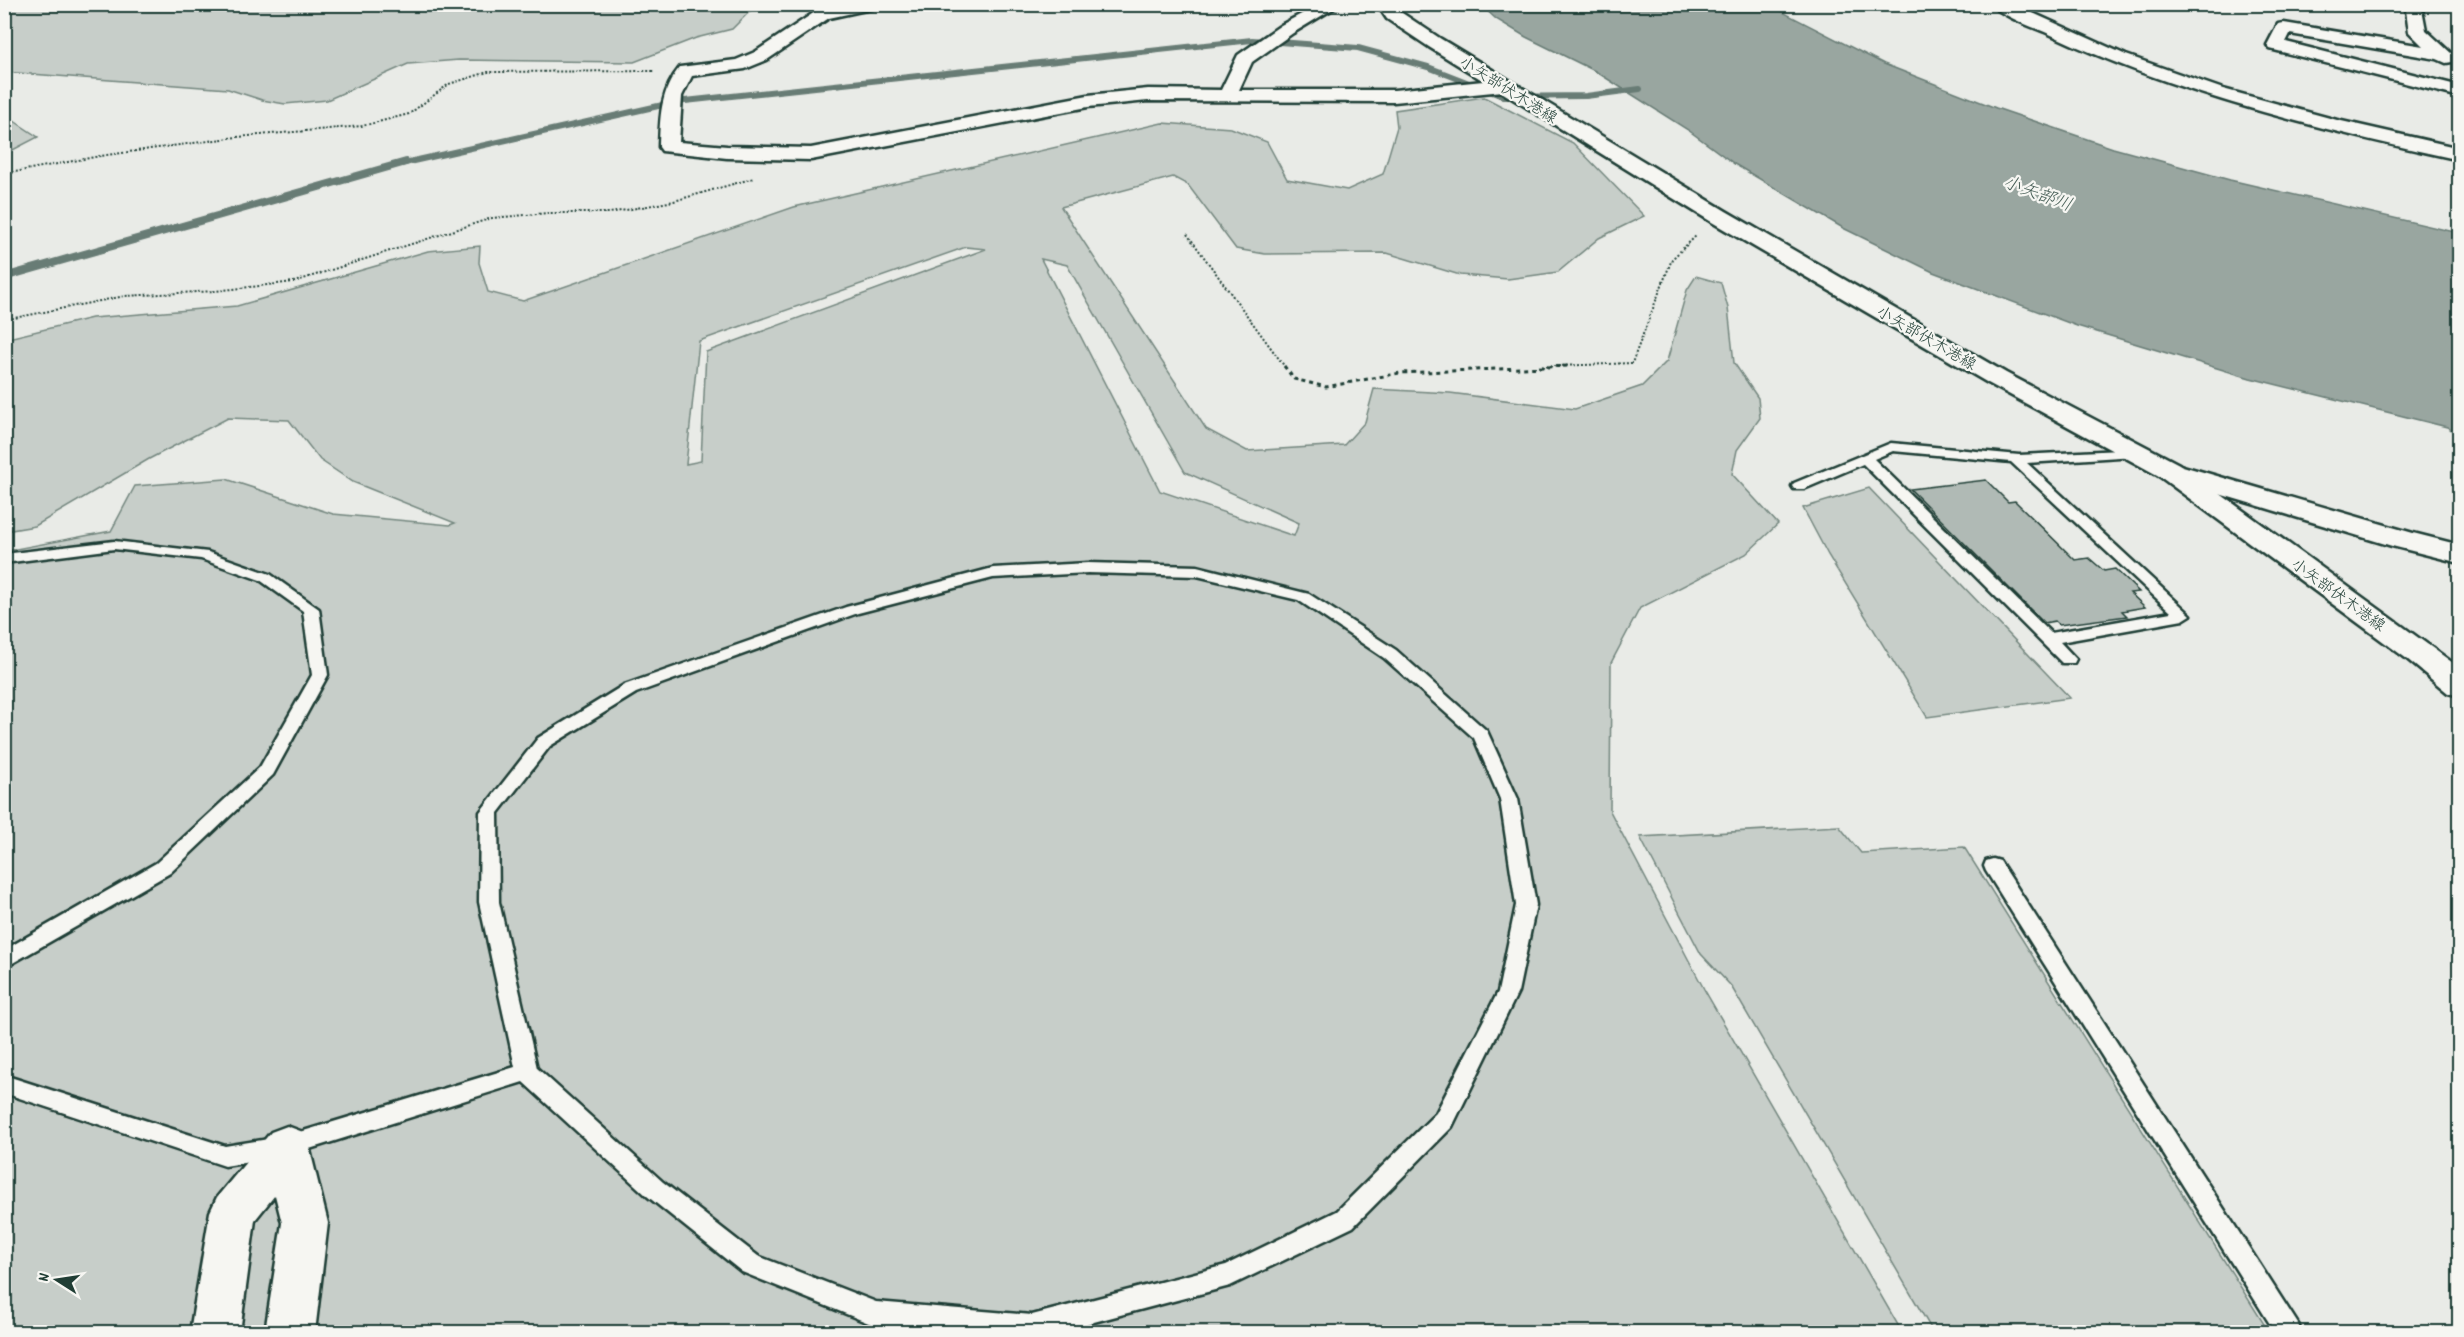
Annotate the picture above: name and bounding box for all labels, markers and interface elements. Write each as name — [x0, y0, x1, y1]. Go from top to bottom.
street label: 小矢部伏木港線 — [1454, 52, 1561, 131]
water label: 小矢部川 — [1999, 171, 2075, 219]
street label: 小矢部伏木港線 — [1871, 301, 1980, 377]
street label: 小矢部伏木港線 — [2285, 554, 2390, 638]
north arrow — [27, 1250, 87, 1310]
text: N — [33, 1271, 57, 1284]

